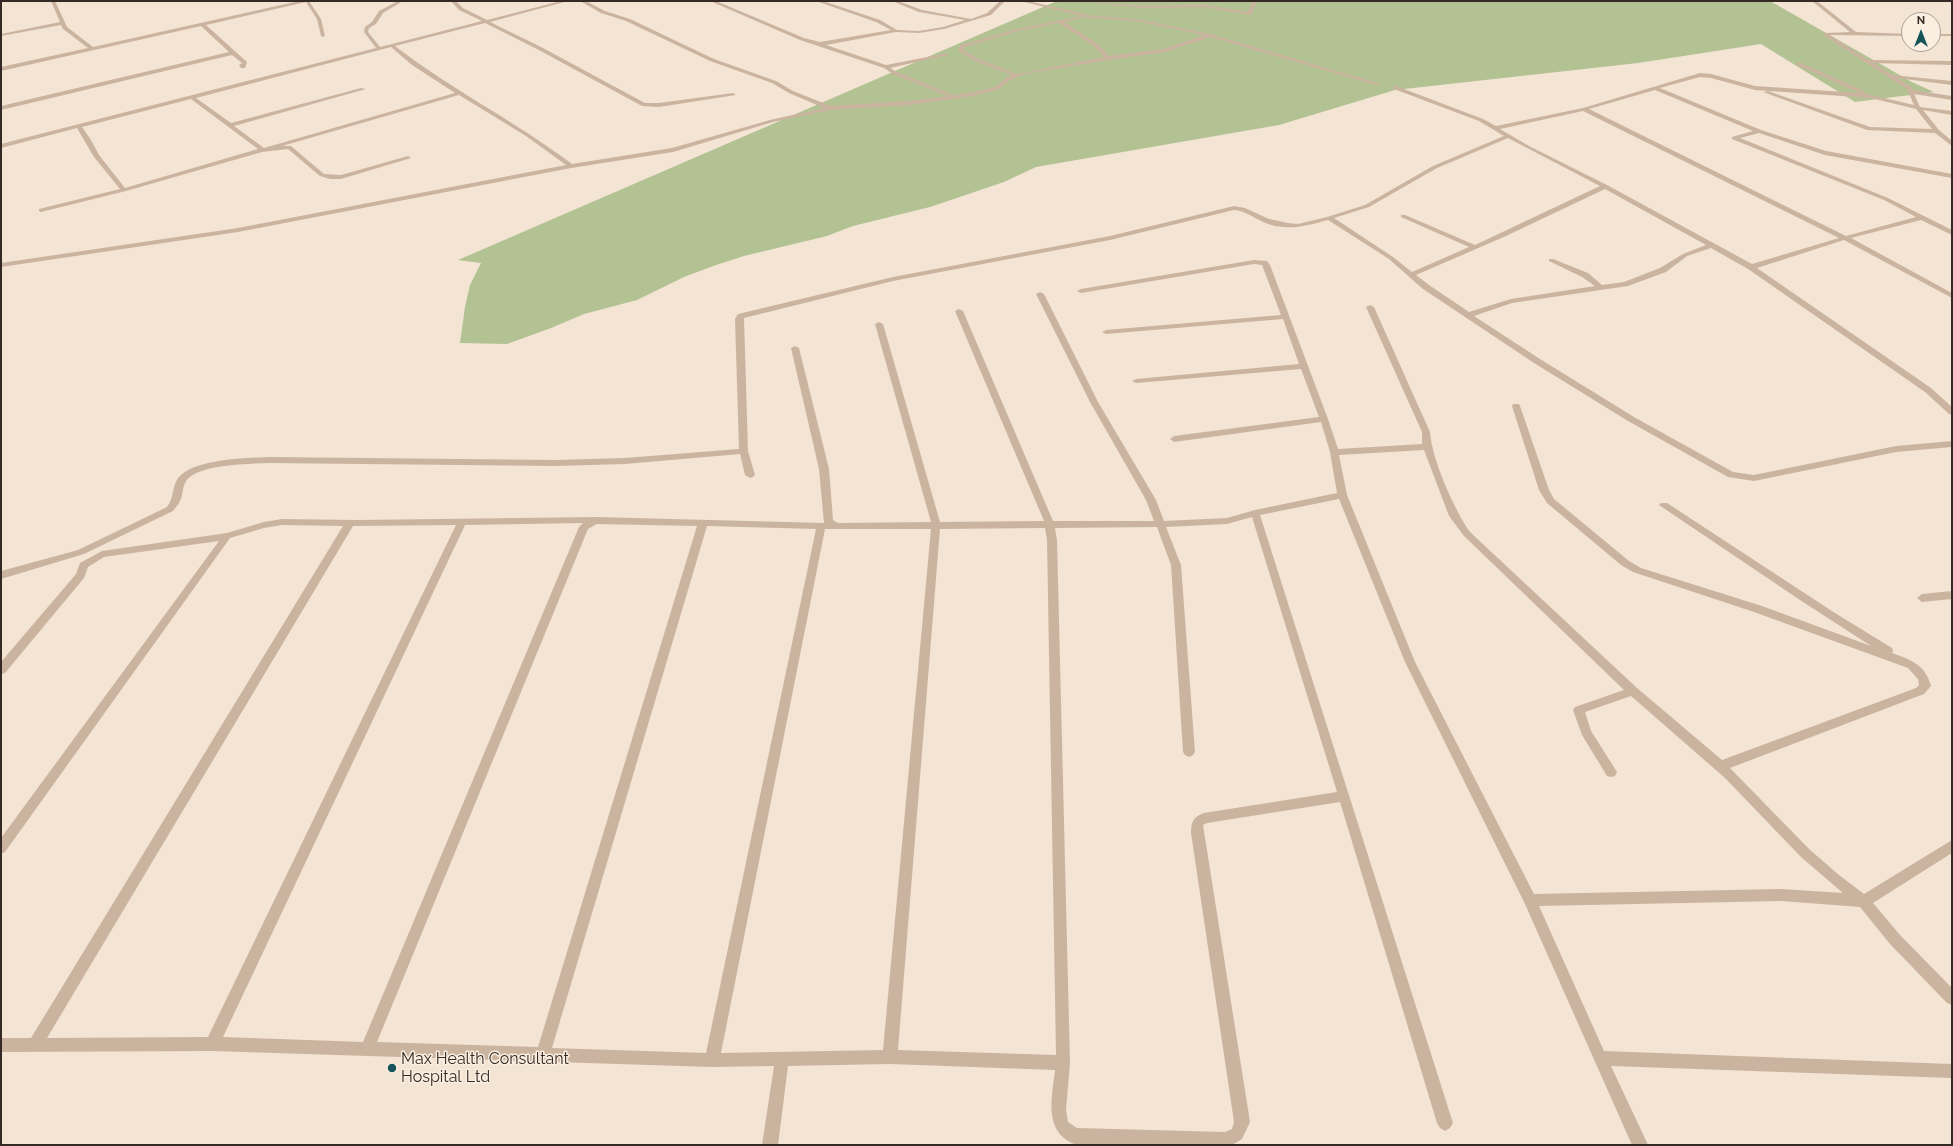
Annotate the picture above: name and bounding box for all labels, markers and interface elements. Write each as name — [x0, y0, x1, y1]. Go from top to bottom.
north arrow — [1901, 12, 1941, 52]
text: N — [1917, 14, 1925, 27]
place label: Max Health Consultant Hospital Ltd — [401, 1049, 569, 1087]
marker: Max Health Consultant Hospital Ltd — [386, 1062, 398, 1074]

